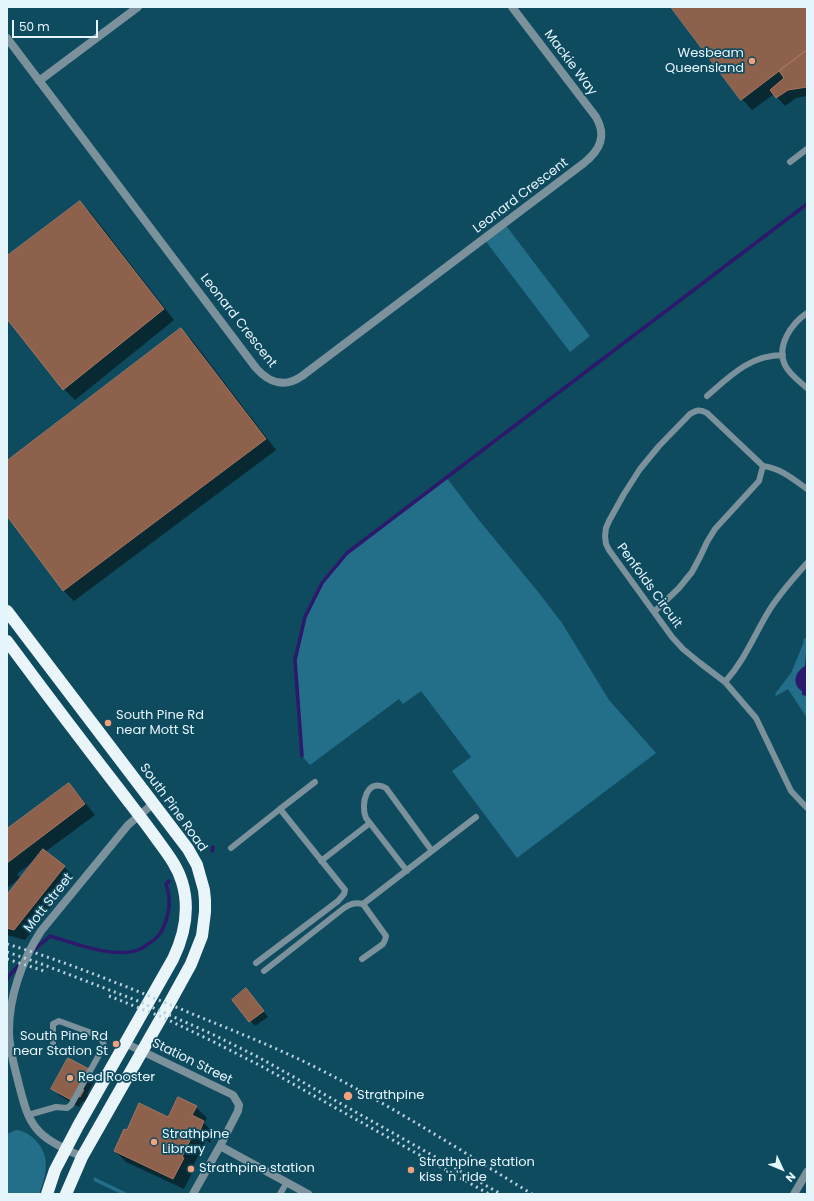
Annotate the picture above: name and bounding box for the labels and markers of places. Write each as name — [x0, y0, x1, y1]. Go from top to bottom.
place label: Wesbeam Queensland — [665, 46, 744, 77]
marker: Wesbeam Queensland — [747, 56, 757, 66]
place label: South Pine Rd near Mott St — [116, 708, 204, 739]
marker: South Pine Rd near Mott St — [103, 718, 113, 728]
place label: South Pine Rd near Station St — [13, 1029, 108, 1060]
marker: South Pine Rd near Station St — [111, 1039, 121, 1049]
place label: Red Rooster — [78, 1070, 155, 1086]
marker: Red Rooster — [65, 1073, 75, 1083]
place label: Strathpine — [357, 1088, 424, 1104]
marker: Strathpine — [342, 1090, 354, 1102]
place label: Strathpine Library — [162, 1127, 229, 1158]
marker: Strathpine Library — [149, 1137, 159, 1147]
place label: Strathpine station kiss 'n' ride — [419, 1155, 535, 1186]
place label: Strathpine station — [199, 1161, 315, 1177]
marker: Strathpine station — [186, 1164, 196, 1174]
marker: Strathpine station kiss 'n' ride — [406, 1165, 416, 1175]

